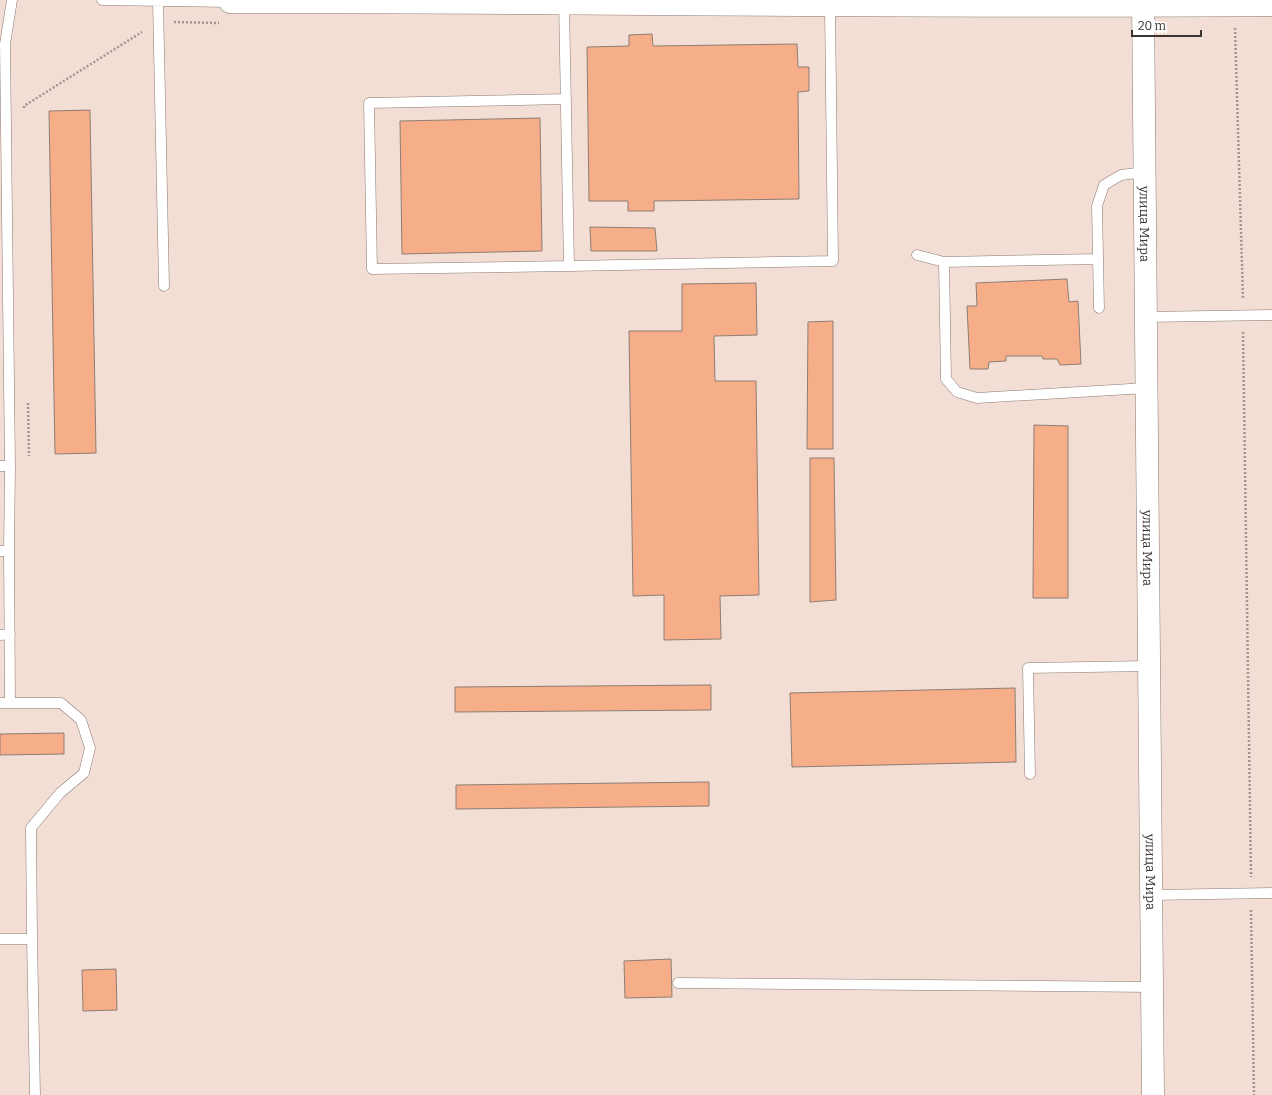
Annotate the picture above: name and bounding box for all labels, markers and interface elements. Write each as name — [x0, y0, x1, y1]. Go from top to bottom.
scale bar — [1132, 12, 1201, 38]
text: 20 m — [1138, 19, 1167, 33]
street label: улица Мира — [1137, 185, 1153, 262]
street label: улица Мира — [1140, 509, 1156, 586]
street label: улица Мира — [1143, 833, 1159, 910]

